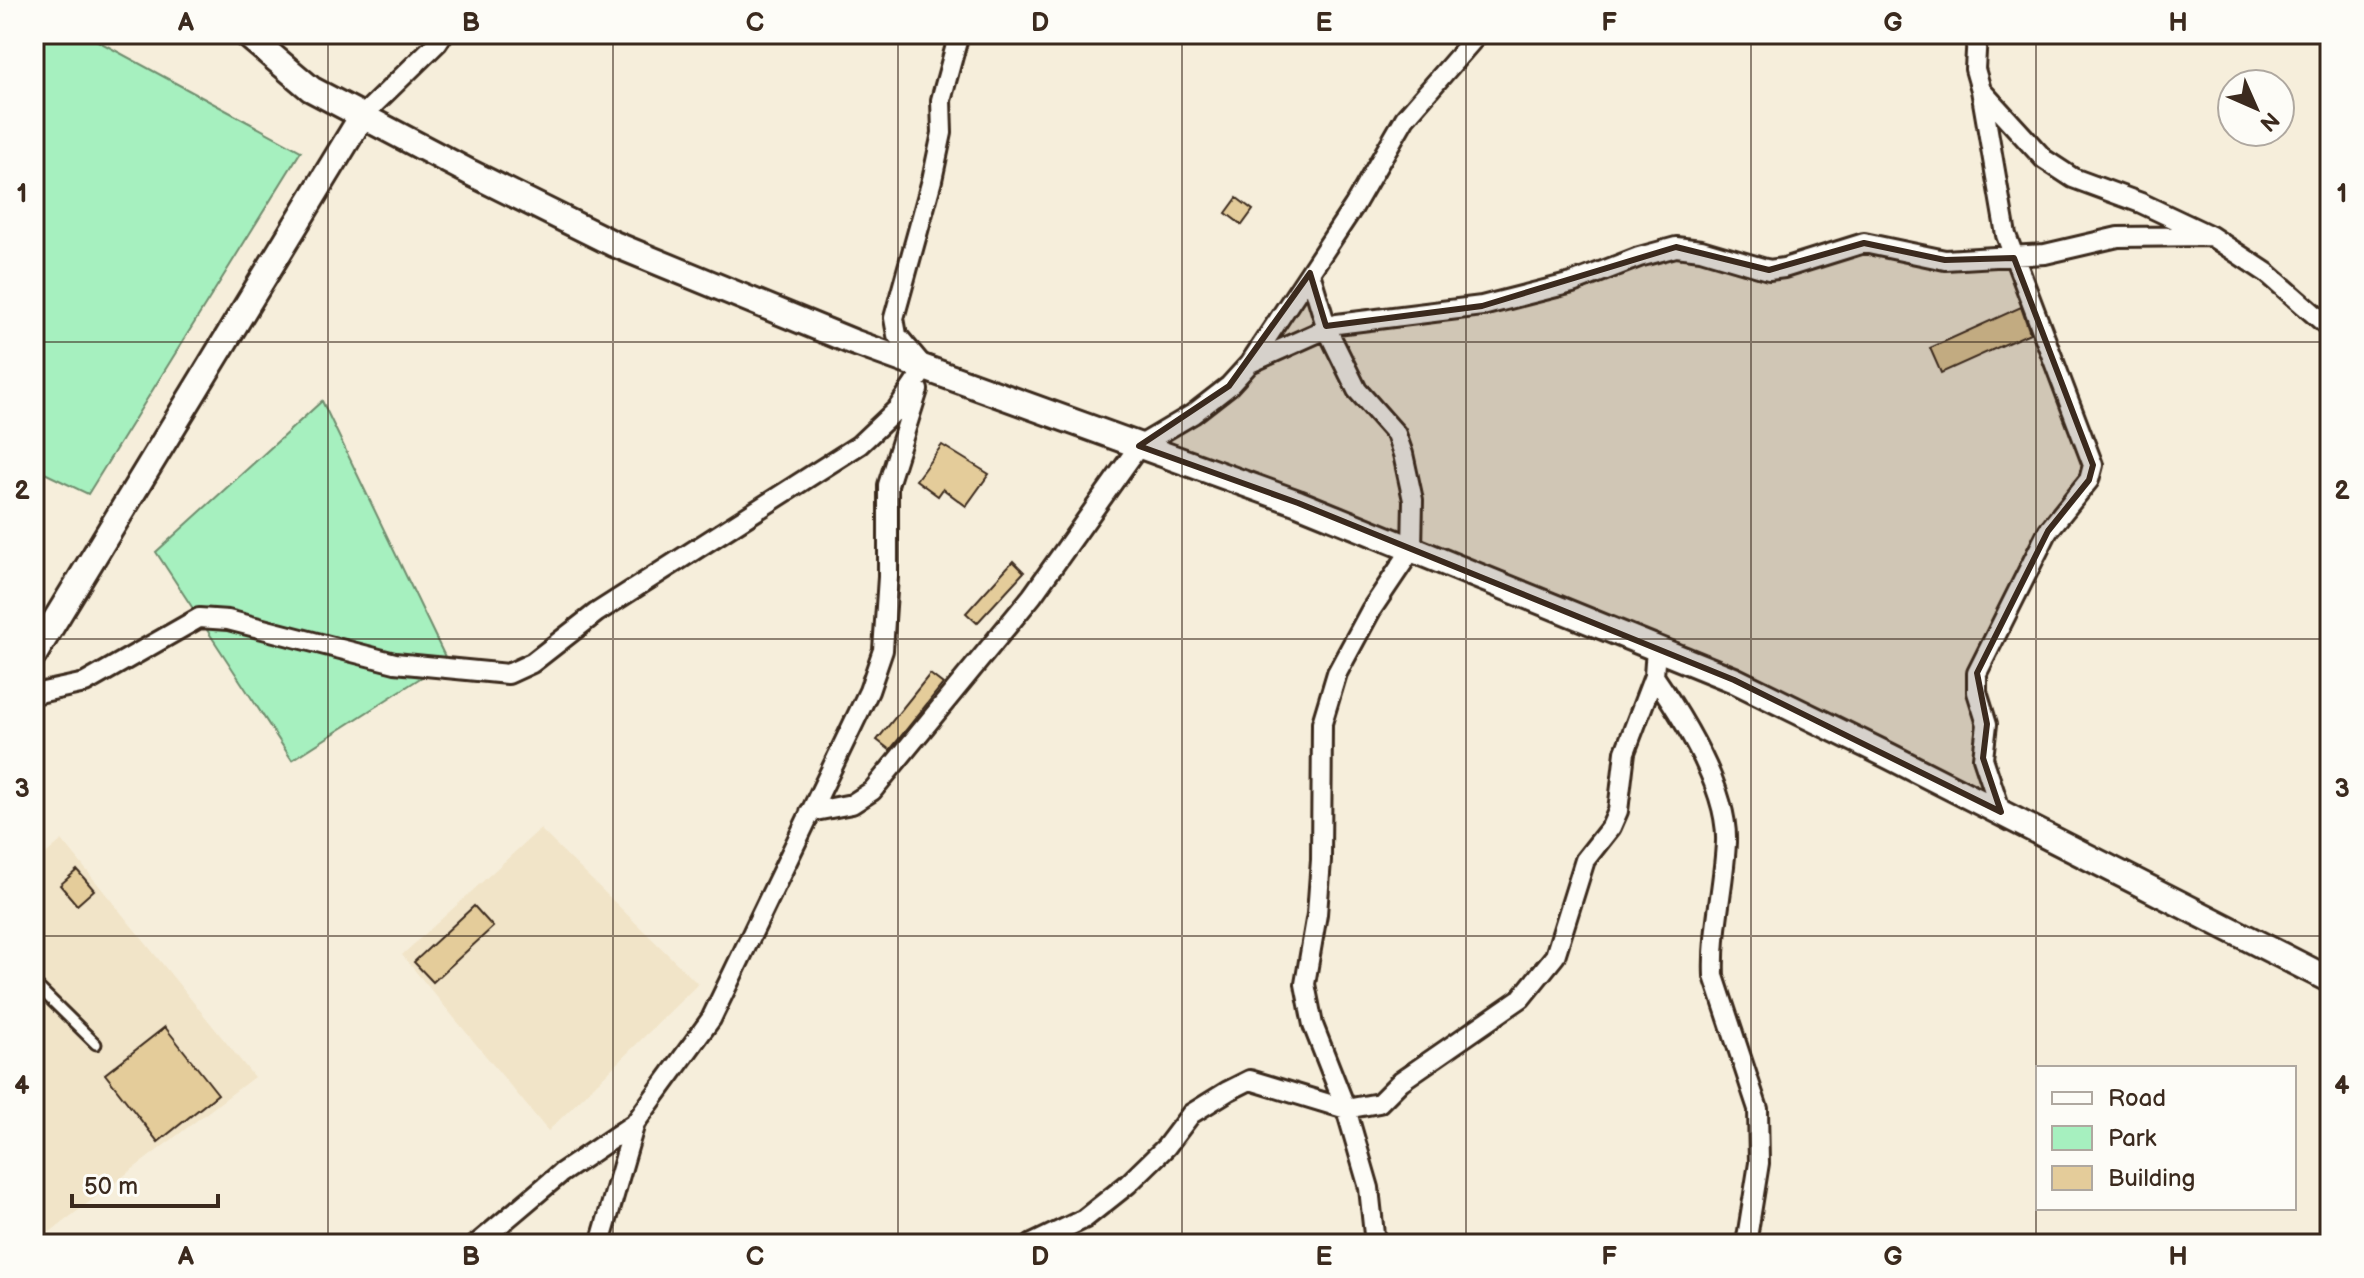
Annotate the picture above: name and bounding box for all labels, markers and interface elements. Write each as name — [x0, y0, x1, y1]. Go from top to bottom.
text: A — [177, 8, 194, 39]
text: B — [462, 8, 480, 39]
text: C — [746, 8, 764, 39]
text: D — [1031, 8, 1049, 39]
text: E — [1316, 8, 1333, 39]
text: F — [1601, 8, 1617, 39]
text: G — [1883, 8, 1903, 39]
text: H — [2168, 8, 2188, 39]
north arrow — [2216, 68, 2296, 148]
text: N — [2254, 106, 2284, 136]
text: 1 — [17, 179, 27, 210]
text: 1 — [2337, 179, 2347, 210]
text: 2 — [14, 476, 30, 507]
text: 2 — [2334, 476, 2350, 507]
text: 3 — [14, 774, 30, 805]
text: 3 — [2334, 774, 2350, 805]
legend — [2036, 1066, 2296, 1210]
text: 4 — [14, 1071, 30, 1102]
text: 4 — [2334, 1071, 2350, 1102]
text: Road — [2108, 1084, 2166, 1113]
text: Park — [2108, 1124, 2156, 1153]
scale bar — [72, 1158, 218, 1208]
text: Building — [2108, 1164, 2195, 1193]
text: 50 m — [84, 1172, 138, 1201]
text: A — [177, 1242, 194, 1273]
text: B — [462, 1242, 480, 1273]
text: C — [746, 1242, 764, 1273]
text: D — [1031, 1242, 1049, 1273]
text: E — [1316, 1242, 1333, 1273]
text: F — [1601, 1242, 1617, 1273]
text: G — [1883, 1242, 1903, 1273]
text: H — [2168, 1242, 2188, 1273]

